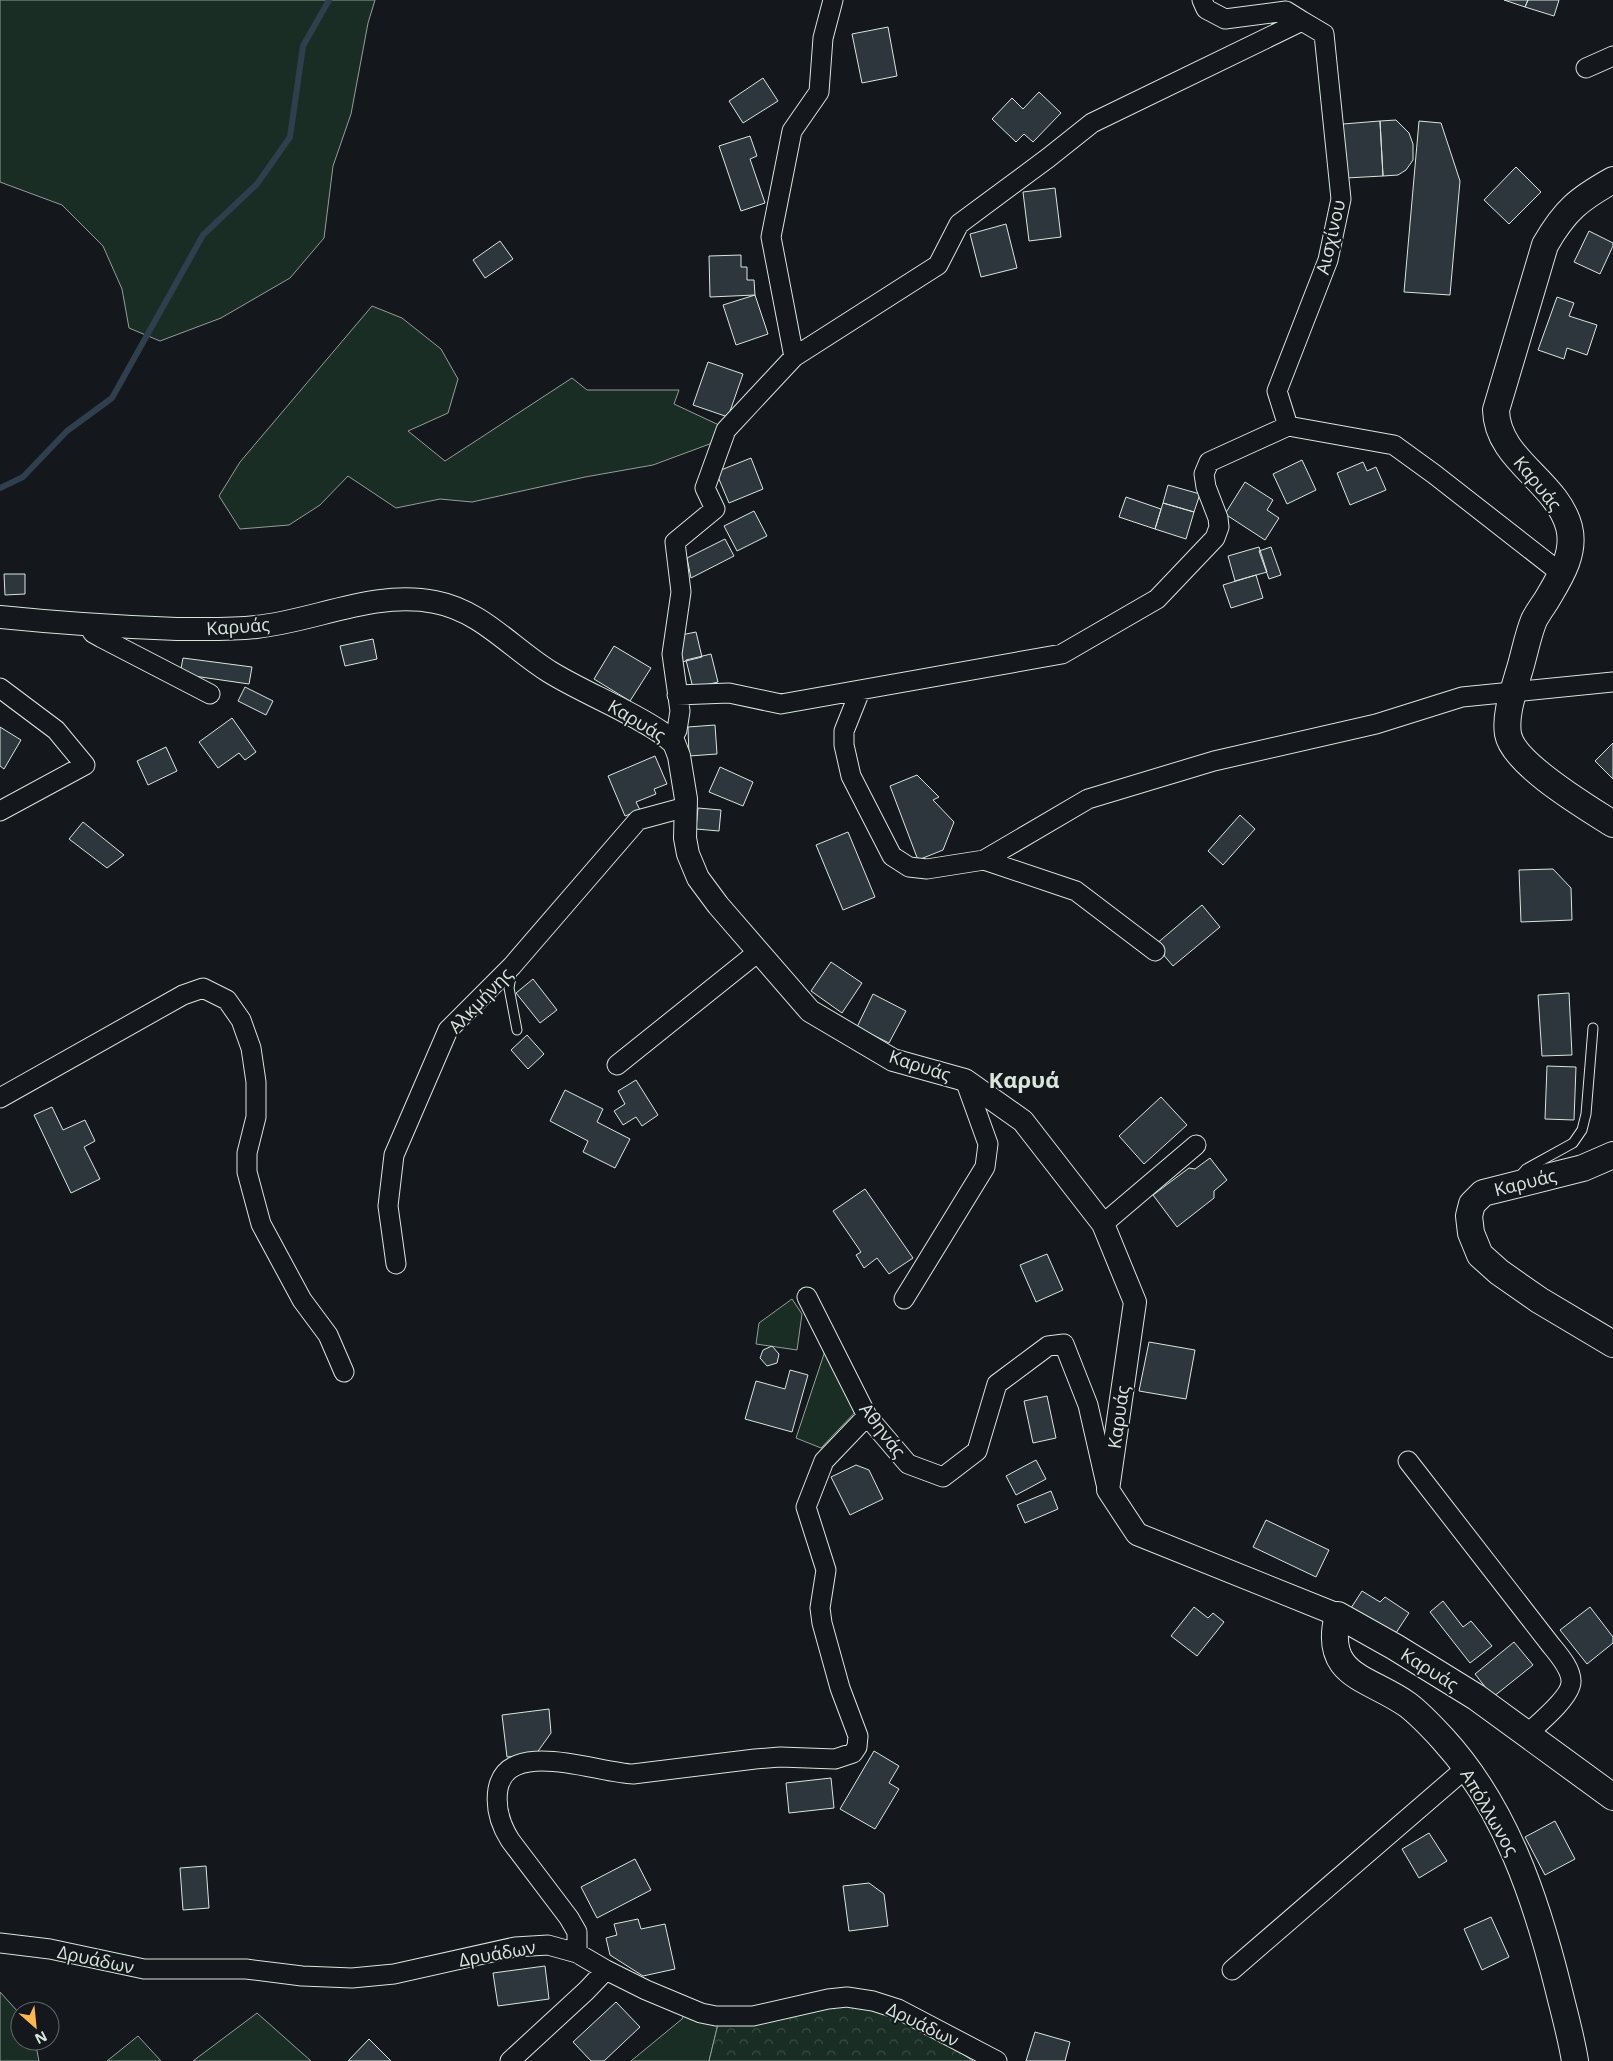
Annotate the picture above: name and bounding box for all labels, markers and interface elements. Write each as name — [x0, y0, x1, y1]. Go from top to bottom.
street label: Αισχίνου — [1310, 197, 1350, 277]
street label: Καρυάς — [1509, 451, 1568, 515]
street label: Καρυάς — [205, 612, 271, 640]
street label: Καρυάς — [604, 693, 671, 747]
street label: Αλκμήνης — [443, 962, 517, 1038]
street label: Καρυάς — [886, 1044, 954, 1086]
district label: Καρυά — [989, 1064, 1059, 1094]
street label: Καρυάς — [1491, 1163, 1559, 1201]
street label: Καρυάς — [1102, 1384, 1134, 1450]
street label: Αθηνάς — [855, 1398, 912, 1462]
street label: Καρυάς — [1397, 1642, 1464, 1696]
street label: Απόλλωνος — [1456, 1764, 1525, 1860]
street label: Δρυάδων — [457, 1934, 538, 1972]
street label: Δρυάδων — [56, 1939, 137, 1979]
street label: Δρυάδων — [883, 1996, 963, 2052]
north arrow — [10, 2001, 60, 2051]
text: N — [32, 2027, 51, 2049]

